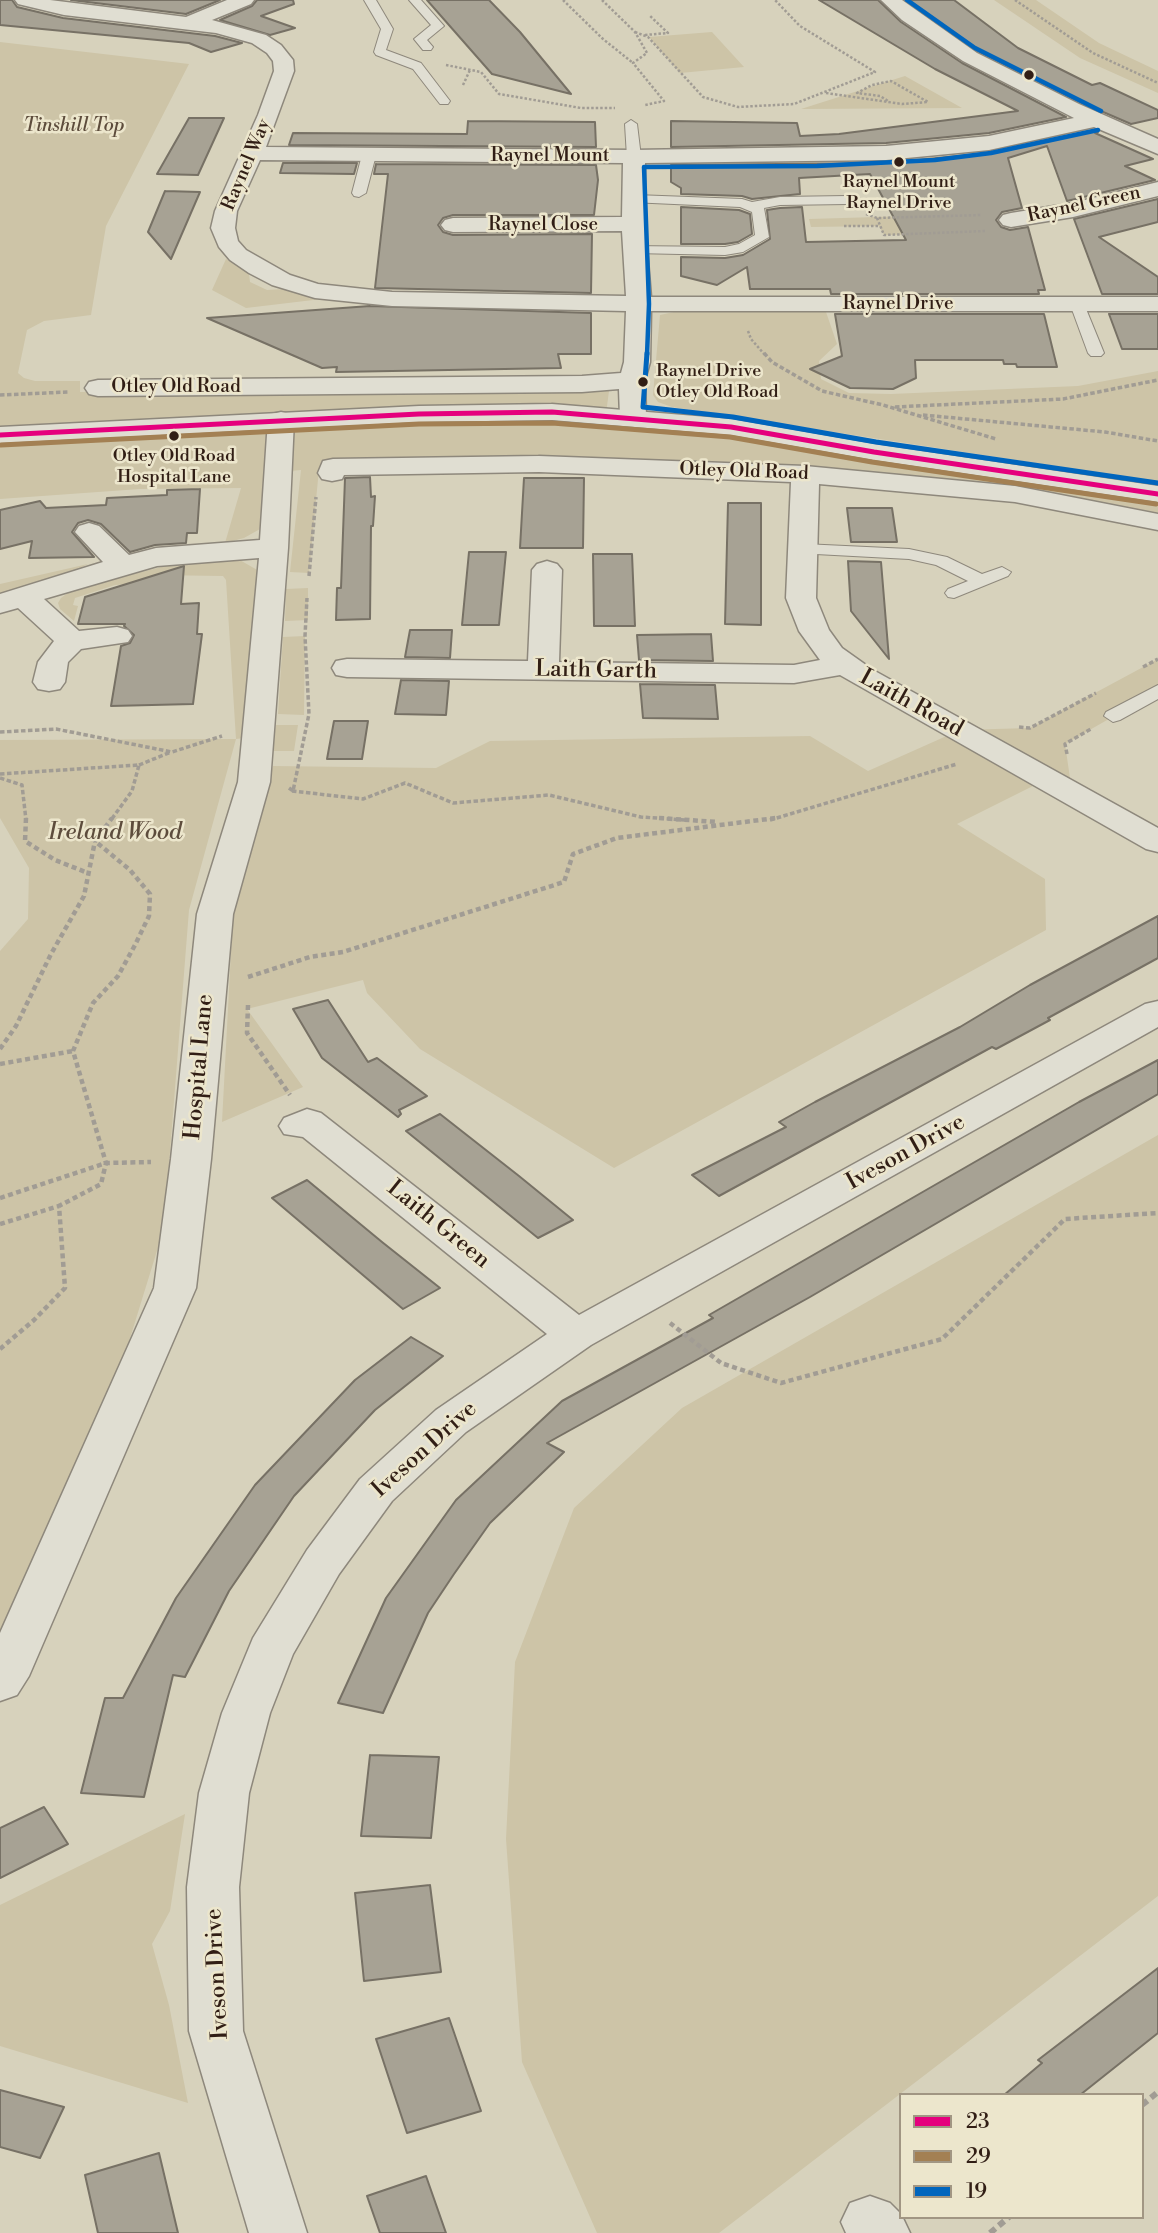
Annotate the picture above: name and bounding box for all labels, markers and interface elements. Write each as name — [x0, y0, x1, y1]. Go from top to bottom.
unlabelled marker — [1022, 68, 1036, 82]
park label: Tinshill Top — [23, 115, 125, 137]
street label: Raynel Way — [217, 116, 277, 214]
street label: Raynel Mount — [490, 145, 610, 167]
marker: Raynel Mount Raynel Drive — [892, 155, 906, 169]
place label: Raynel Mount Raynel Drive — [843, 172, 955, 214]
street label: Raynel Green — [1025, 182, 1143, 228]
street label: Raynel Close — [488, 214, 598, 236]
street label: Raynel Drive — [842, 293, 954, 315]
place label: Raynel Drive Otley Old Road — [656, 361, 779, 404]
marker: Raynel Drive Otley Old Road — [636, 375, 650, 389]
street label: Otley Old Road — [111, 376, 241, 398]
marker: Otley Old Road Hospital Lane — [167, 429, 181, 443]
place label: Otley Old Road Hospital Lane — [113, 446, 235, 489]
street label: Otley Old Road — [679, 458, 809, 486]
street label: Laith Garth — [535, 656, 657, 686]
street label: Laith Road — [854, 664, 968, 744]
park label: Ireland Wood — [48, 819, 182, 847]
street label: Hospital Lane — [180, 993, 220, 1141]
street label: Iveson Drive — [842, 1109, 970, 1197]
street label: Laith Green — [381, 1175, 495, 1275]
street label: Iveson Drive — [367, 1396, 483, 1504]
street label: Iveson Drive — [201, 1908, 235, 2040]
legend — [899, 2093, 1144, 2219]
text: 23 — [966, 2109, 990, 2135]
text: 29 — [966, 2144, 991, 2170]
text: 19 — [966, 2179, 987, 2205]

